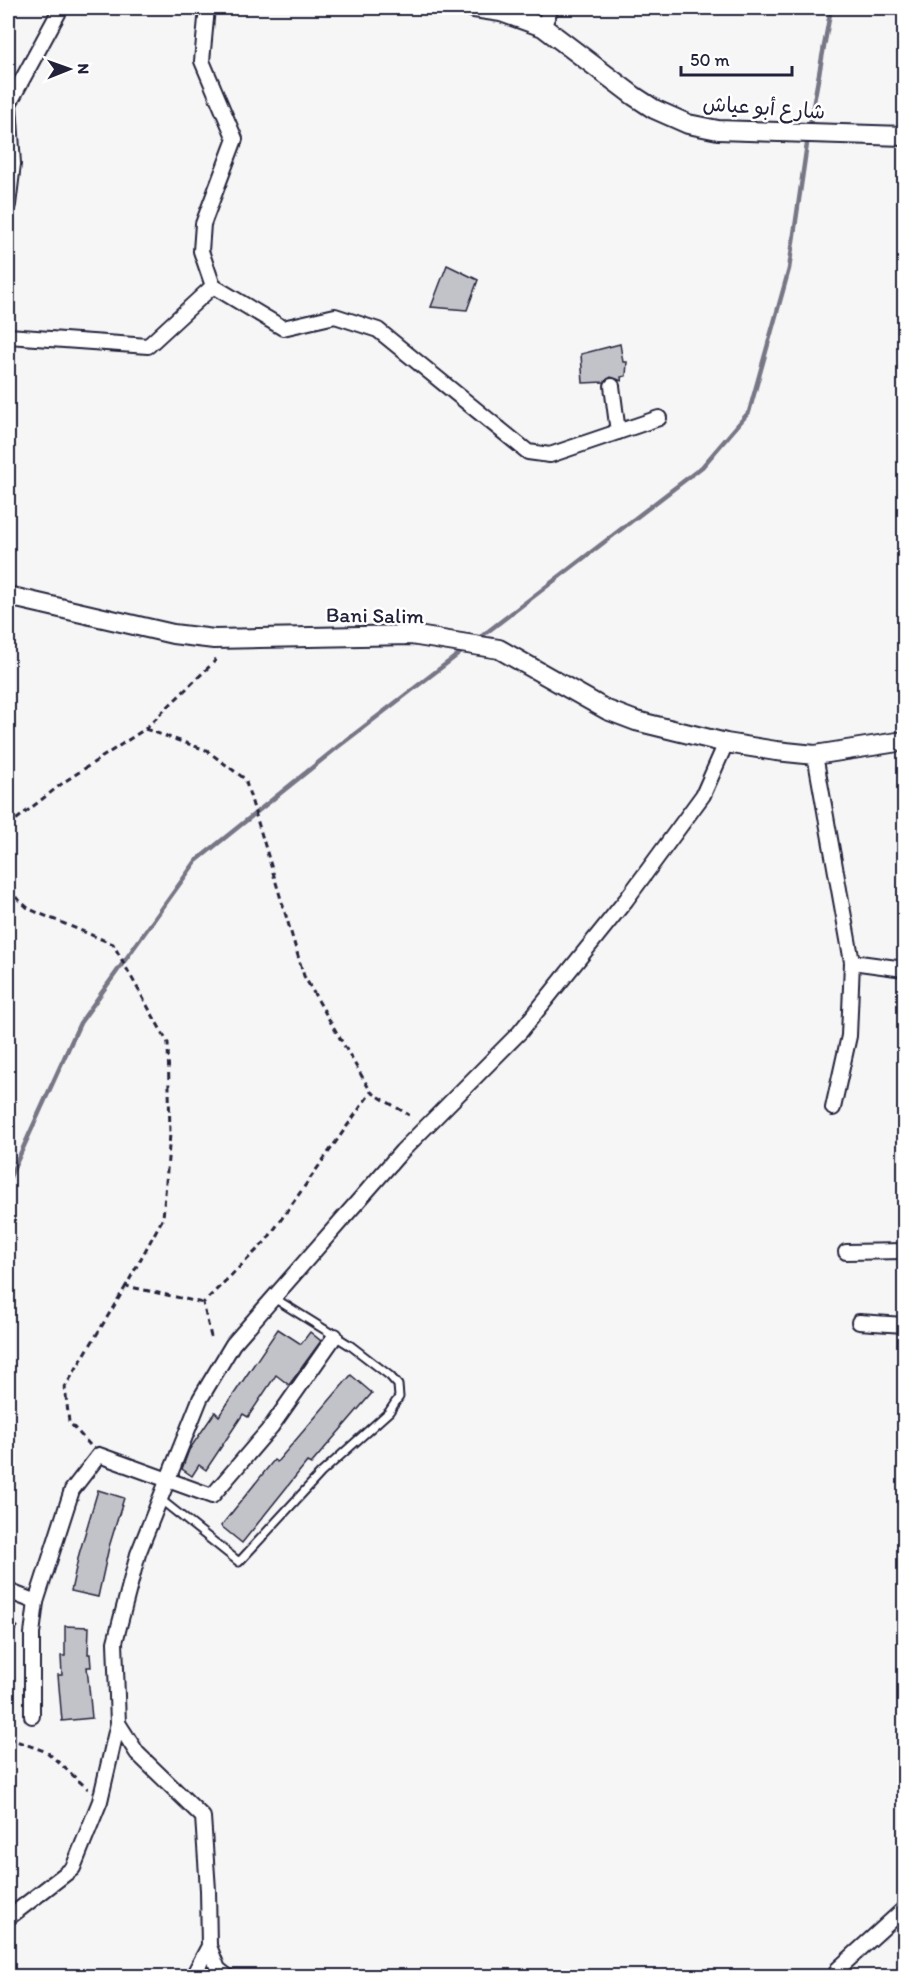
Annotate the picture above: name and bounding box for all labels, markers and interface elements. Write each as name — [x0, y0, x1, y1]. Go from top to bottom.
north arrow — [39, 39, 99, 99]
scale bar — [681, 39, 792, 77]
text: 50 m — [690, 49, 730, 71]
text: N — [74, 63, 93, 74]
street label: شارع أبو عياش — [702, 90, 826, 127]
street label: Bani Salim — [326, 602, 425, 628]

